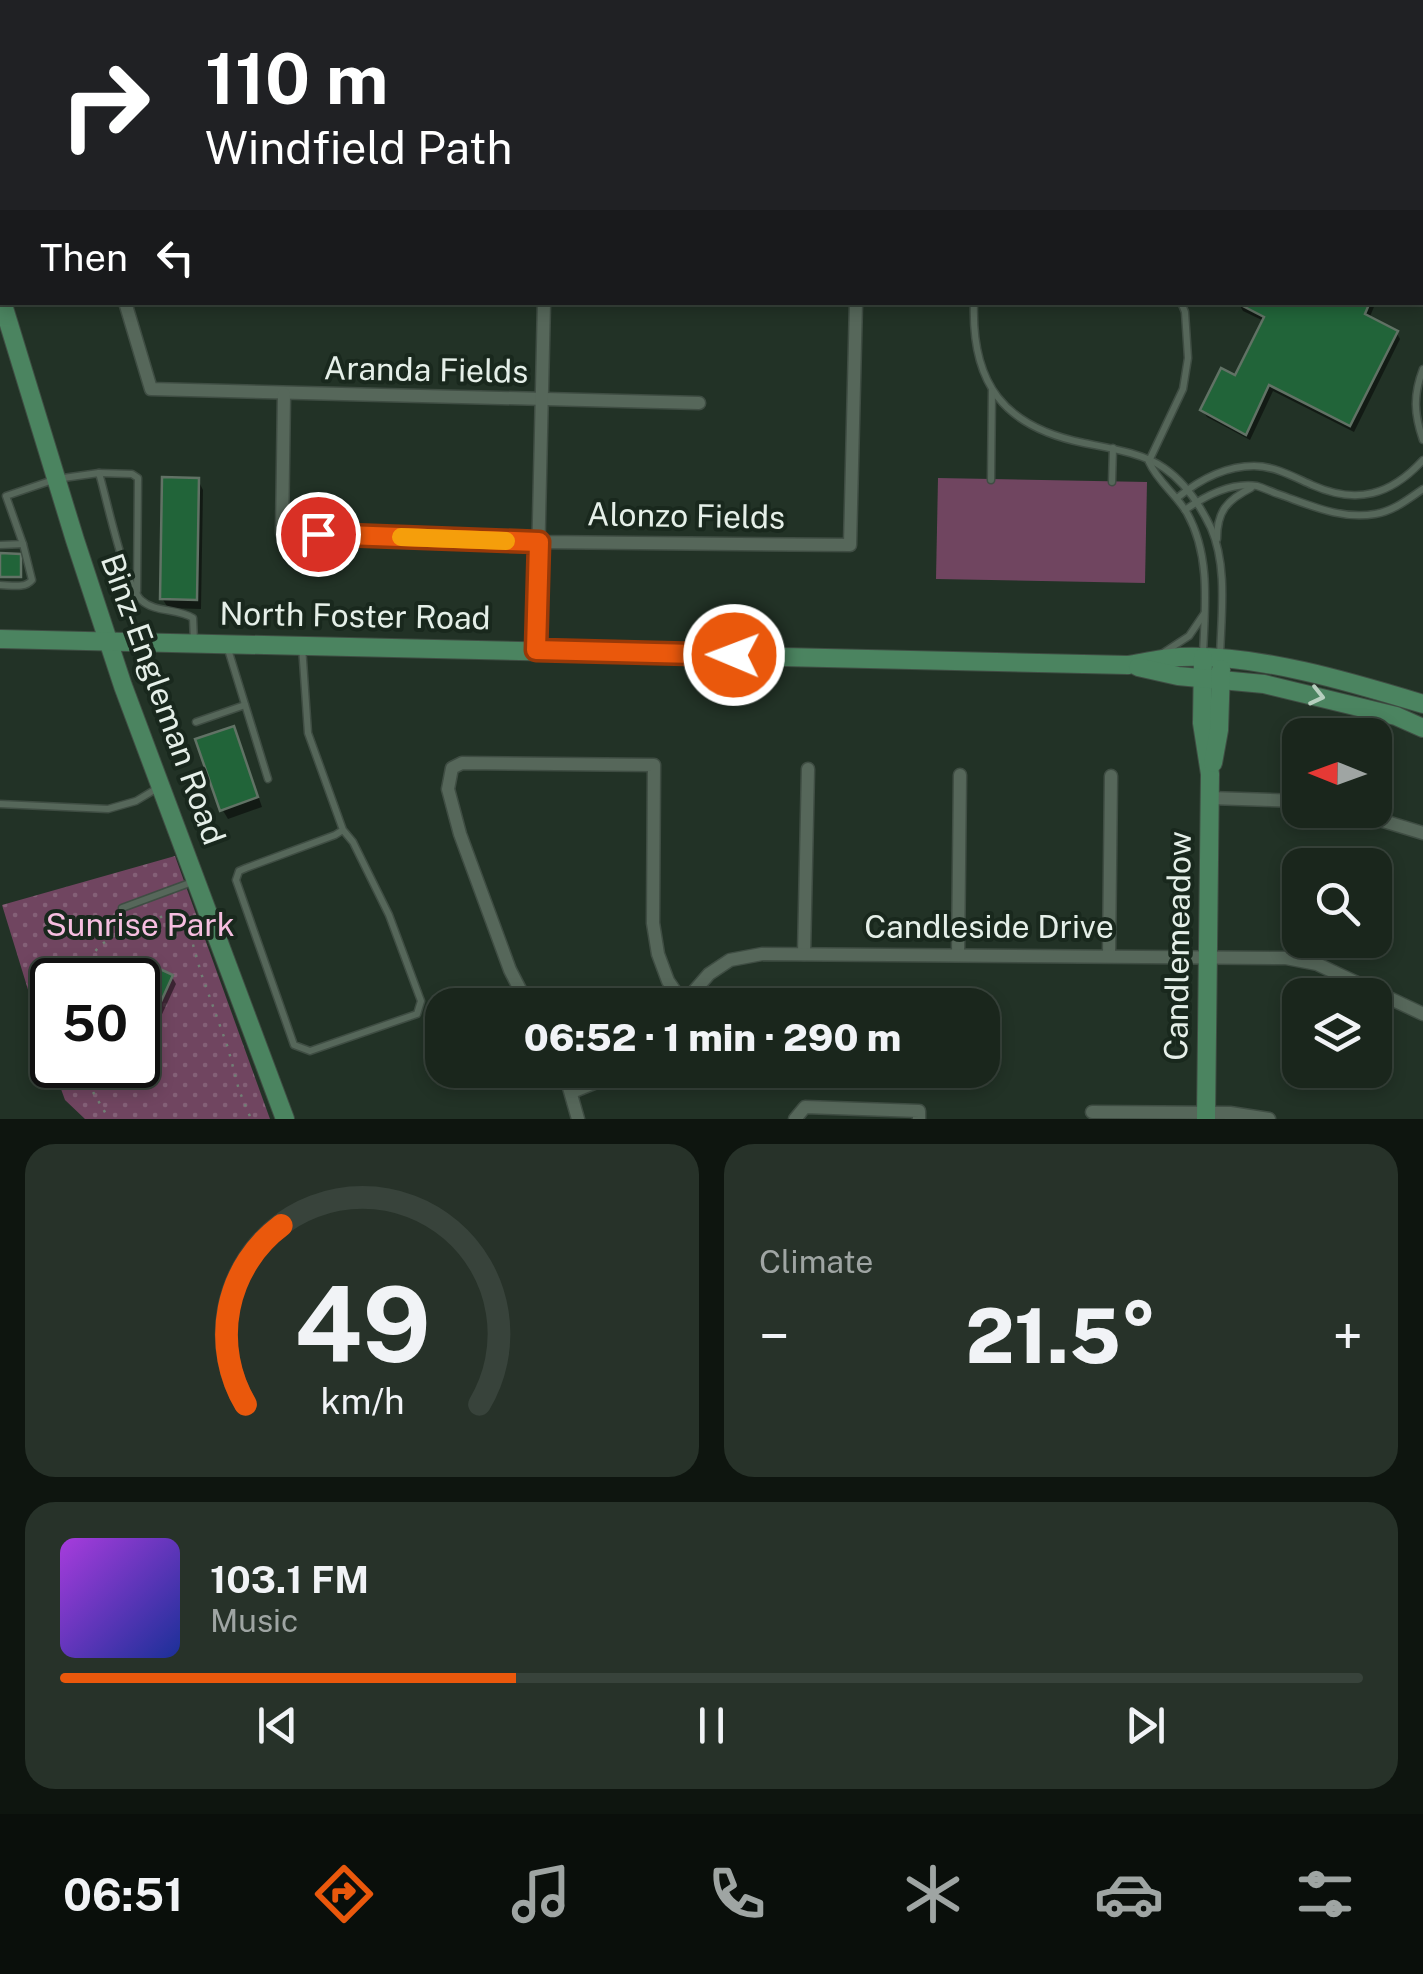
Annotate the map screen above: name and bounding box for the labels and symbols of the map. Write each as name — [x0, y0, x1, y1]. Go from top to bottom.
street label: Aranda Fields — [323, 349, 529, 390]
pin — [276, 492, 361, 577]
street label: Alonzo Fields — [587, 495, 785, 536]
street label: Binz-Engleman Road — [94, 548, 233, 849]
street label: North Foster Road — [219, 595, 491, 636]
position arrow — [682, 603, 786, 707]
one-way arrow — [1308, 684, 1325, 705]
north arrow — [1282, 718, 1392, 828]
street label: Candlemeadow — [1157, 831, 1198, 1061]
park label: Sunrise Park — [45, 906, 235, 943]
street label: Candleside Drive — [864, 908, 1114, 945]
speed limit sign: 50 — [30, 958, 160, 1088]

